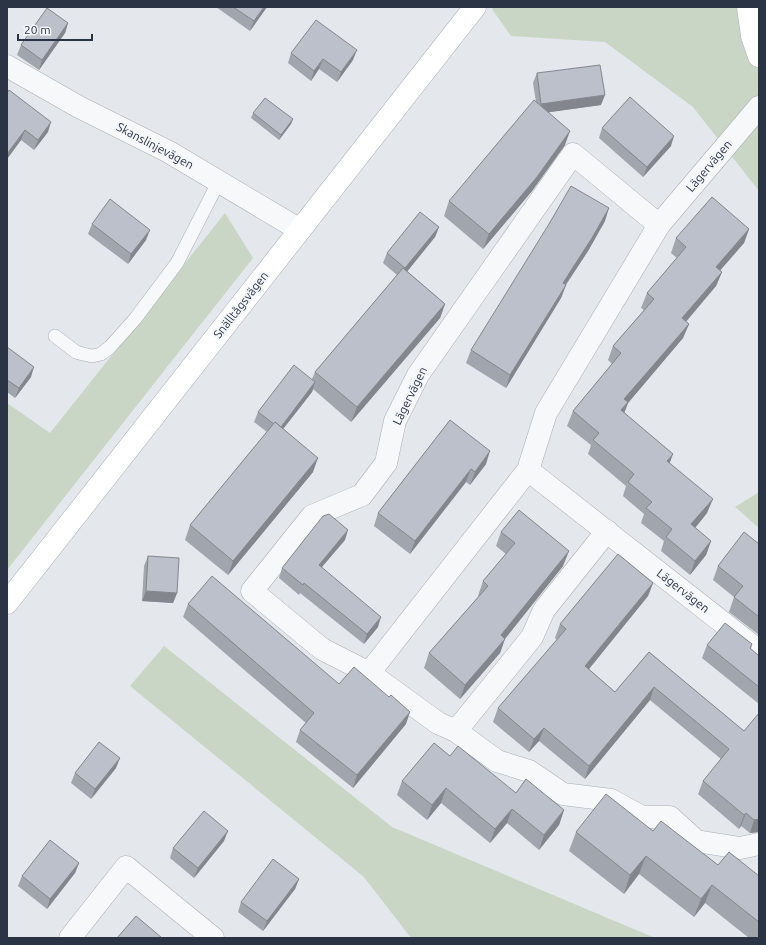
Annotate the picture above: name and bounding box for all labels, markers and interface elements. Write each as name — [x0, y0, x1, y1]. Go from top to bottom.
scale bar — [18, 16, 92, 42]
text: 20 m — [24, 23, 51, 36]
street label: Skanslinjevägen — [114, 120, 196, 171]
street label: Lägervägen — [683, 137, 734, 194]
street label: Snälltågsvägen — [211, 269, 271, 341]
street label: Lägervägen — [390, 365, 429, 427]
street label: Lägervägen — [654, 566, 712, 615]

